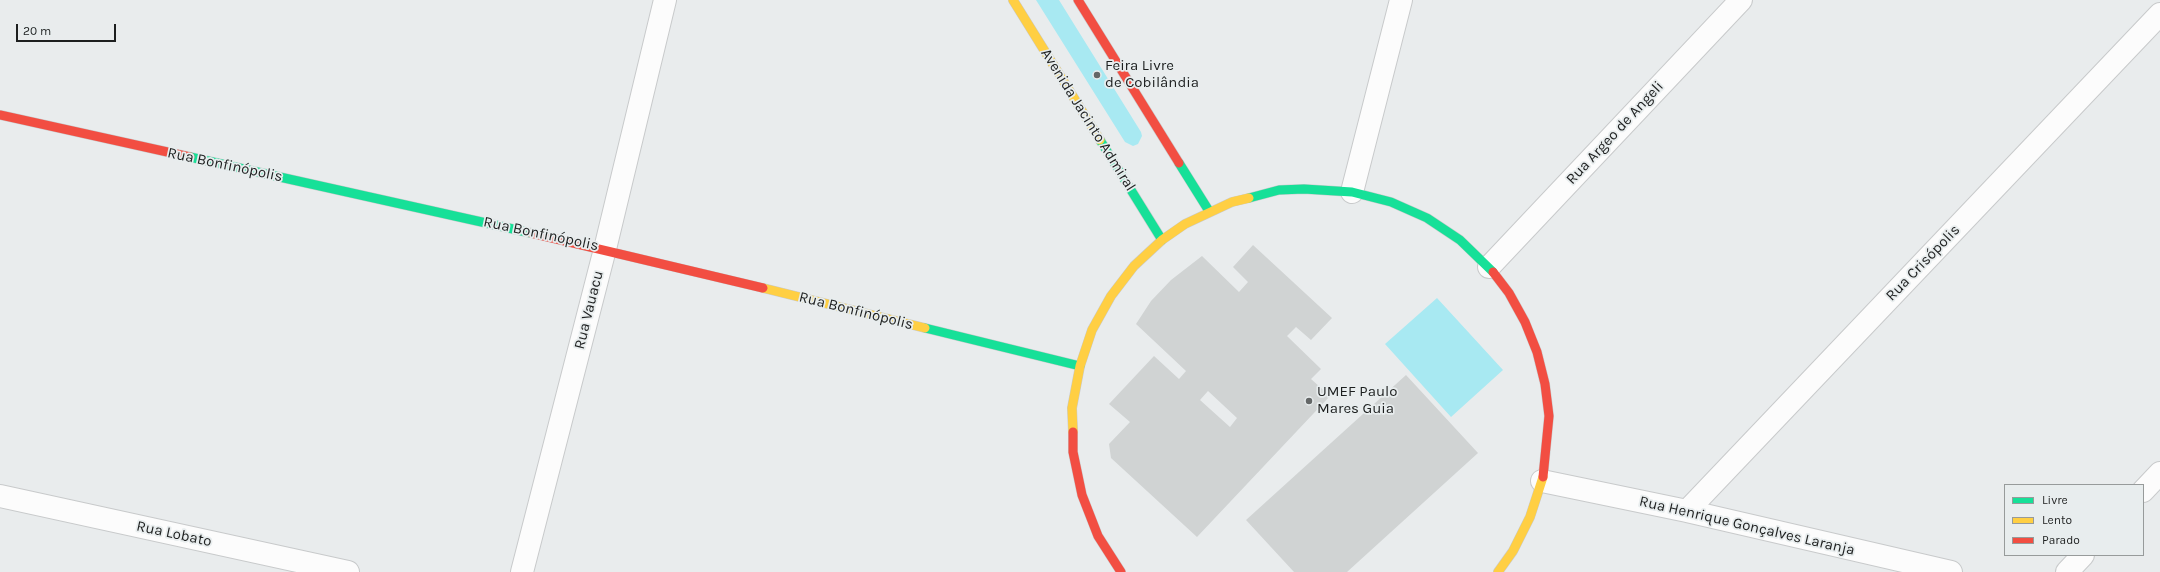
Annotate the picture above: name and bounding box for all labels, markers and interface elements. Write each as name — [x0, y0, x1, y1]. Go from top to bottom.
scale bar — [18, 16, 118, 42]
text: 20 m — [23, 24, 51, 38]
street label: Avenida Jacinto Admiral — [1037, 45, 1139, 195]
place label: Feira Livre de Cobilândia — [1105, 57, 1199, 92]
marker: Feira Livre de Cobilândia — [1092, 70, 1102, 80]
street label: Rua Argeo de Angeli — [1563, 78, 1667, 188]
street label: Rua Bonfinópolis — [166, 144, 284, 186]
street label: Rua Bonfinópolis — [482, 213, 600, 255]
street label: Rua Crisópolis — [1882, 221, 1964, 305]
street label: Rua Vauacu — [571, 269, 607, 351]
street label: Rua Bonfinópolis — [797, 288, 915, 334]
place label: UMEF Paulo Mares Guia — [1317, 383, 1397, 418]
marker: UMEF Paulo Mares Guia — [1304, 396, 1314, 406]
legend — [2004, 484, 2144, 556]
street label: Rua Henrique Gonçalves Laranja — [1637, 492, 1857, 560]
text: Livre — [2042, 493, 2068, 507]
text: Lento — [2042, 513, 2072, 527]
street label: Rua Lobato — [135, 517, 213, 551]
text: Parado — [2042, 533, 2080, 547]

